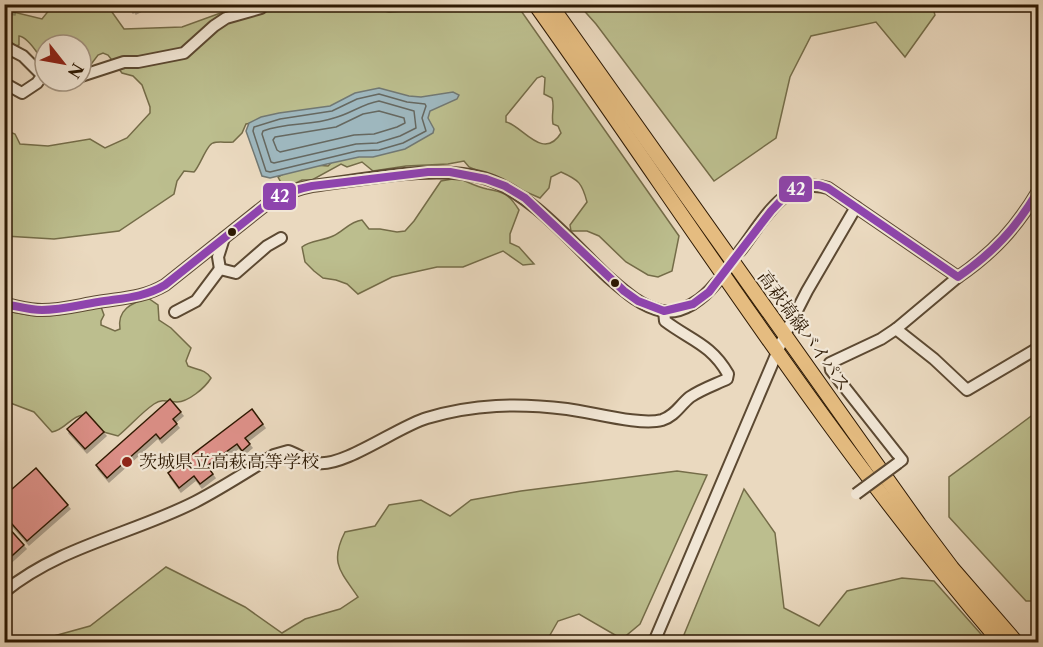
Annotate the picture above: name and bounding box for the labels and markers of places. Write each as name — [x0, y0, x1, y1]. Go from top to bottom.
unlabelled marker — [226, 226, 238, 238]
unlabelled marker — [609, 277, 621, 289]
place label: 茨城県立高萩高等学校 — [139, 451, 319, 473]
marker: 茨城県立高萩高等学校 — [120, 455, 134, 469]

